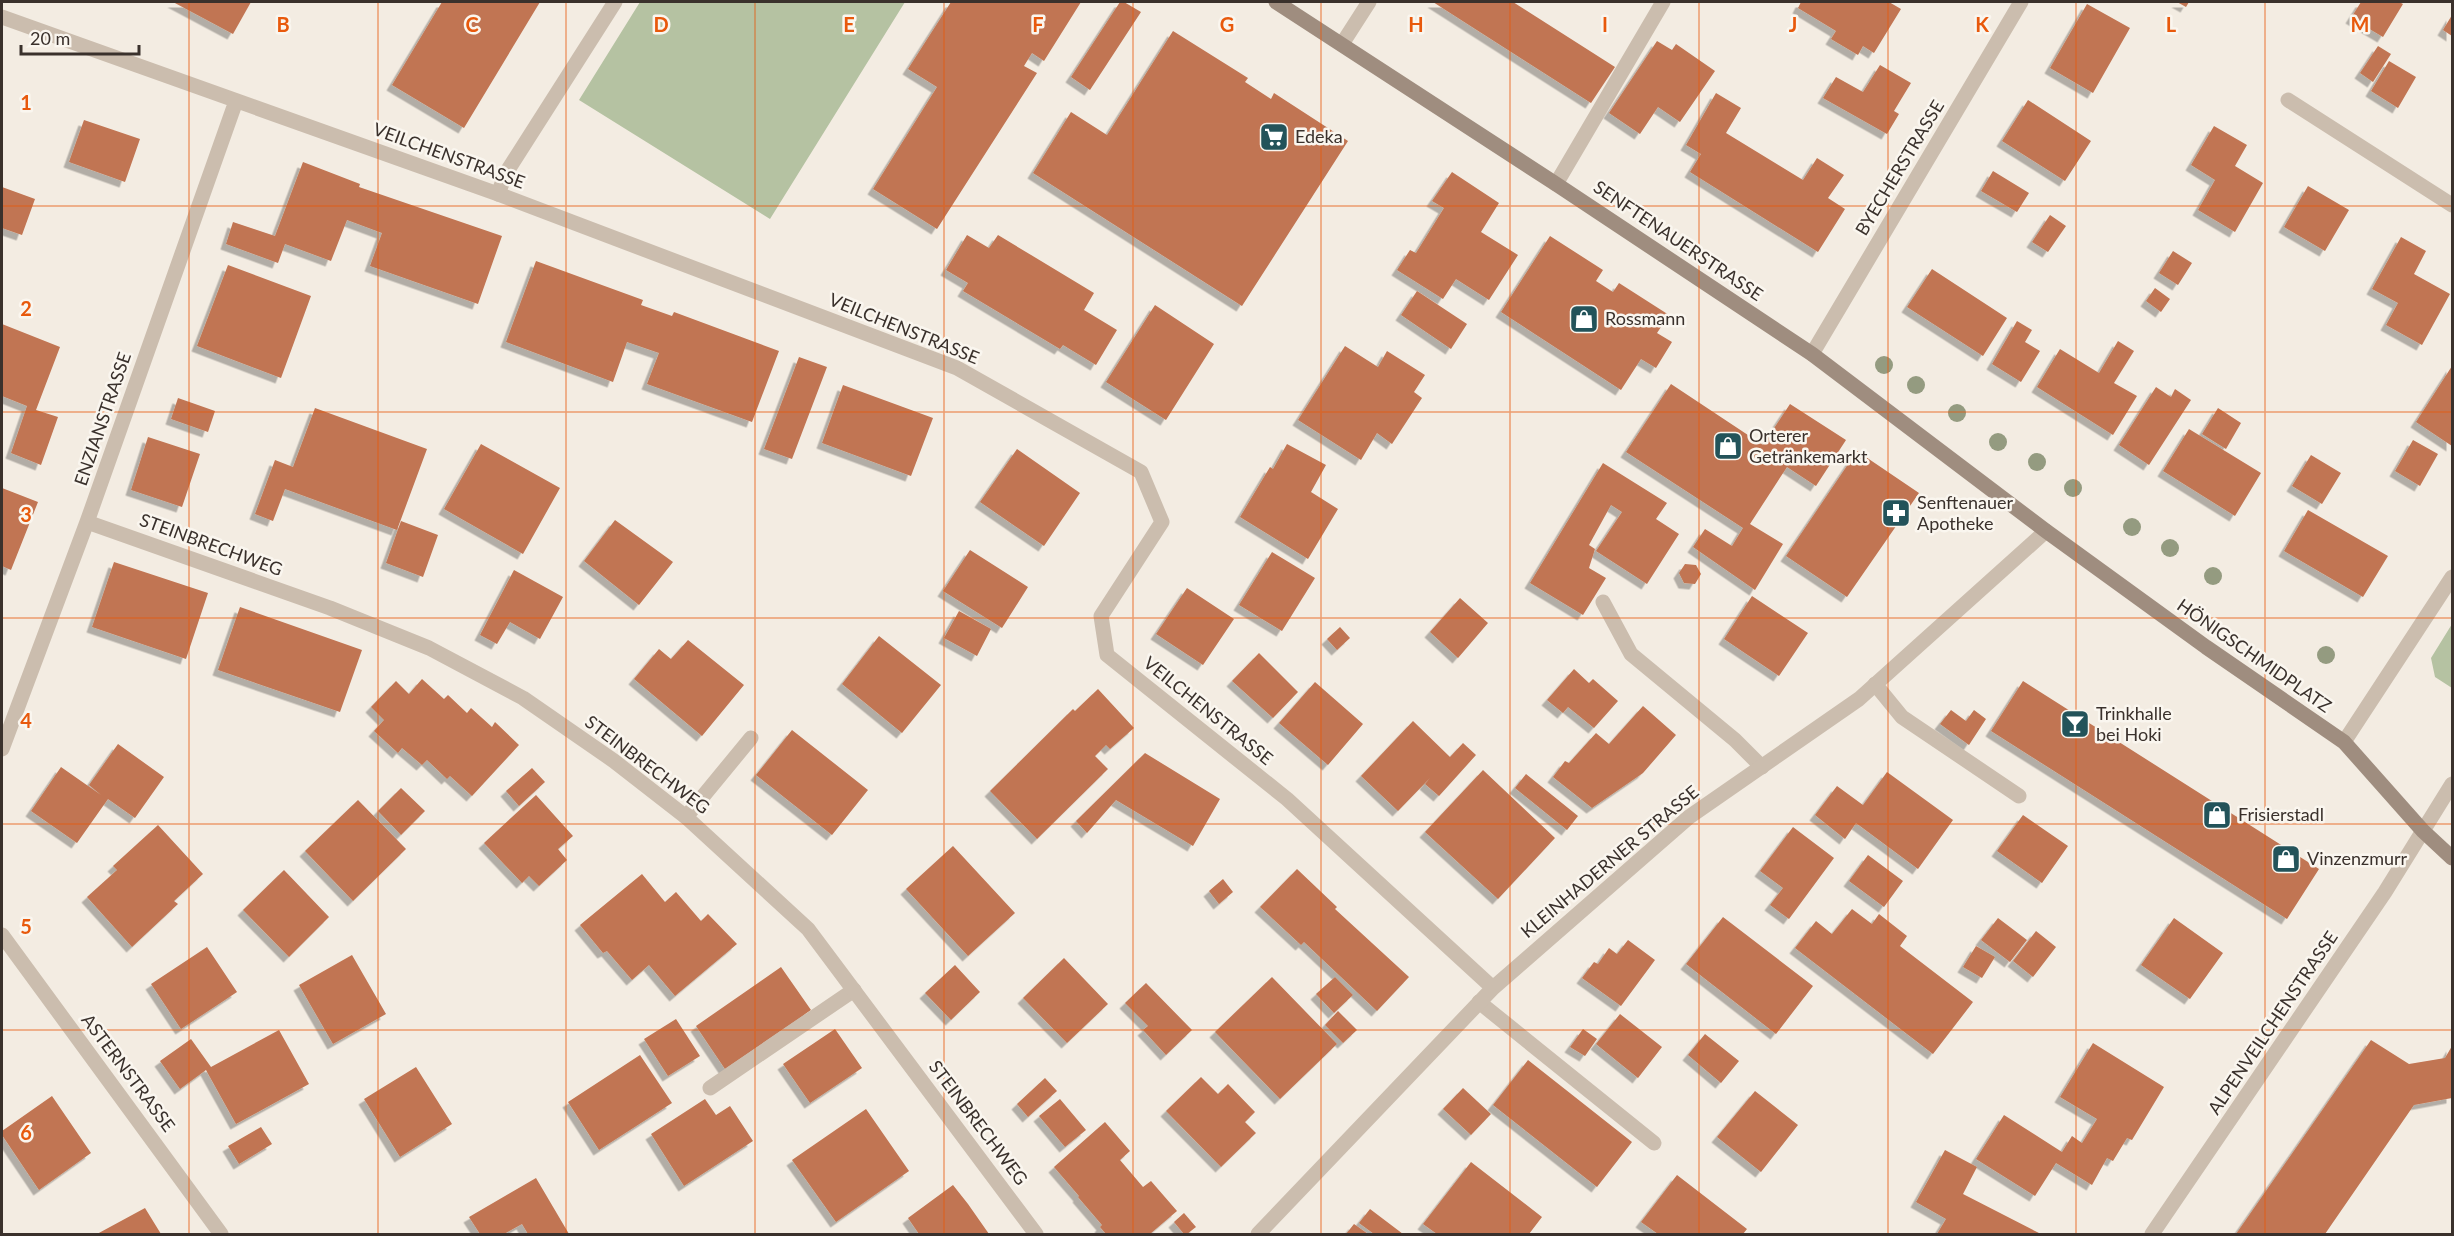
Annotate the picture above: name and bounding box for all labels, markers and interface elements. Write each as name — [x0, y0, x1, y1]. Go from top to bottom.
text: B — [276, 12, 290, 36]
text: C — [465, 12, 479, 36]
text: D — [653, 12, 669, 36]
text: E — [843, 12, 855, 36]
text: F — [1032, 12, 1044, 36]
text: G — [1220, 12, 1234, 36]
text: H — [1408, 12, 1424, 36]
text: I — [1602, 12, 1608, 36]
text: J — [1789, 12, 1797, 36]
text: K — [1975, 12, 1989, 36]
text: L — [2166, 12, 2177, 36]
text: M — [2351, 12, 2369, 36]
scale bar — [21, 18, 140, 56]
text: 20 m — [30, 27, 70, 49]
text: 1 — [20, 90, 32, 114]
street label: BYECHERSTRASSE — [1850, 96, 1948, 239]
street label: VEILCHENSTRASSE — [370, 117, 528, 193]
supermarket icon: Edeka — [1258, 121, 1290, 153]
place label: Edeka — [1295, 125, 1343, 147]
street label: SENFTENAUERSTRASSE — [1590, 175, 1767, 305]
street label: VEILCHENSTRASSE — [826, 288, 983, 368]
text: 2 — [20, 296, 32, 320]
shop icon: Rossmann — [1568, 303, 1600, 335]
place label: Rossmann — [1605, 307, 1685, 329]
street label: ENZIANSTRASSE — [69, 349, 135, 488]
place label: Orterer Getränkemarkt — [1749, 424, 1868, 467]
shop icon: Orterer Getränkemarkt — [1712, 430, 1744, 462]
place label: Senftenauer Apotheke — [1917, 491, 2013, 534]
pharmacy icon: Senftenauer Apotheke — [1880, 497, 1912, 529]
text: 3 — [20, 502, 32, 526]
street label: STEINBRECHWEG — [137, 508, 286, 580]
street label: HÖNIGSCHMIDPLATZ — [2173, 594, 2336, 717]
street label: VEILCHENSTRASSE — [1140, 651, 1278, 769]
place label: Trinkhalle bei Hoki — [2096, 702, 2172, 745]
text: 4 — [20, 708, 32, 732]
bar icon: Trinkhalle bei Hoki — [2059, 708, 2091, 740]
street label: STEINBRECHWEG — [581, 710, 714, 818]
street label: KLEINHADERNER STRASSE — [1516, 780, 1703, 942]
shop icon: Frisierstadl — [2201, 799, 2233, 831]
place label: Frisierstadl — [2238, 803, 2324, 825]
shop icon: Vinzenzmurr — [2270, 843, 2302, 875]
place label: Vinzenzmurr — [2307, 847, 2408, 869]
text: 5 — [20, 914, 32, 938]
street label: ALPENVEILCHENSTRASSE — [2203, 927, 2342, 1118]
street label: ASTERNSTRASSE — [77, 1009, 180, 1136]
street label: STEINBRECHWEG — [925, 1056, 1033, 1189]
text: 6 — [20, 1120, 32, 1144]

